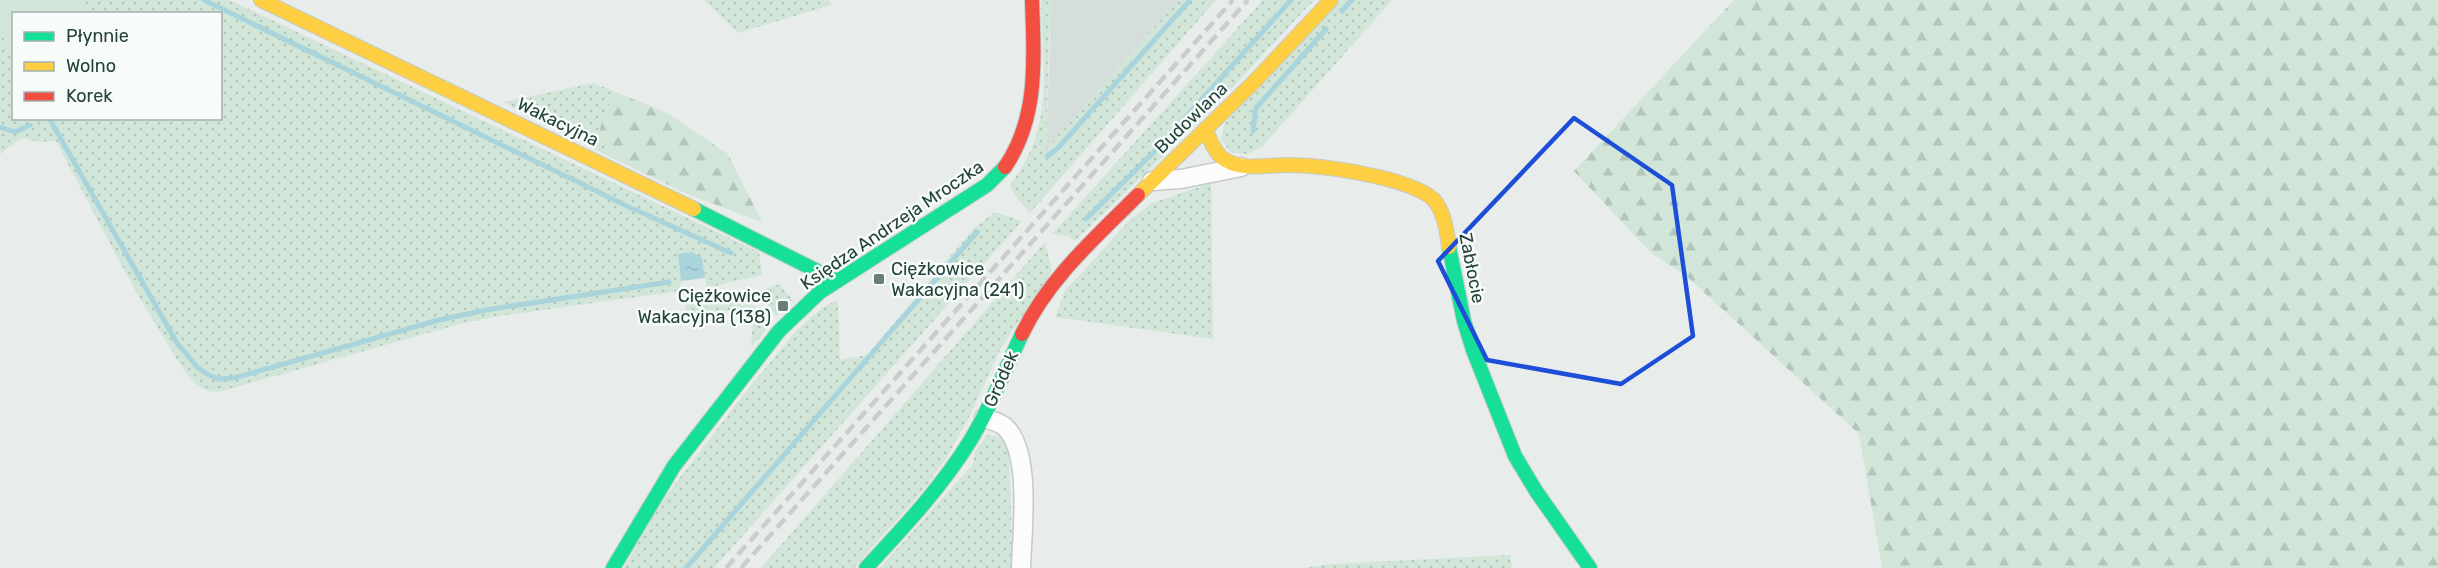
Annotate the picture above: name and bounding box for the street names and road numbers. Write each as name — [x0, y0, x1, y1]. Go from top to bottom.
street label: Budowlana — [1150, 78, 1232, 158]
street label: Wakacyjna — [514, 93, 602, 151]
street label: Księdza Andrzeja Mroczka — [796, 155, 988, 295]
street label: Zabłocie — [1454, 231, 1490, 305]
street label: Gródek — [979, 347, 1023, 411]

